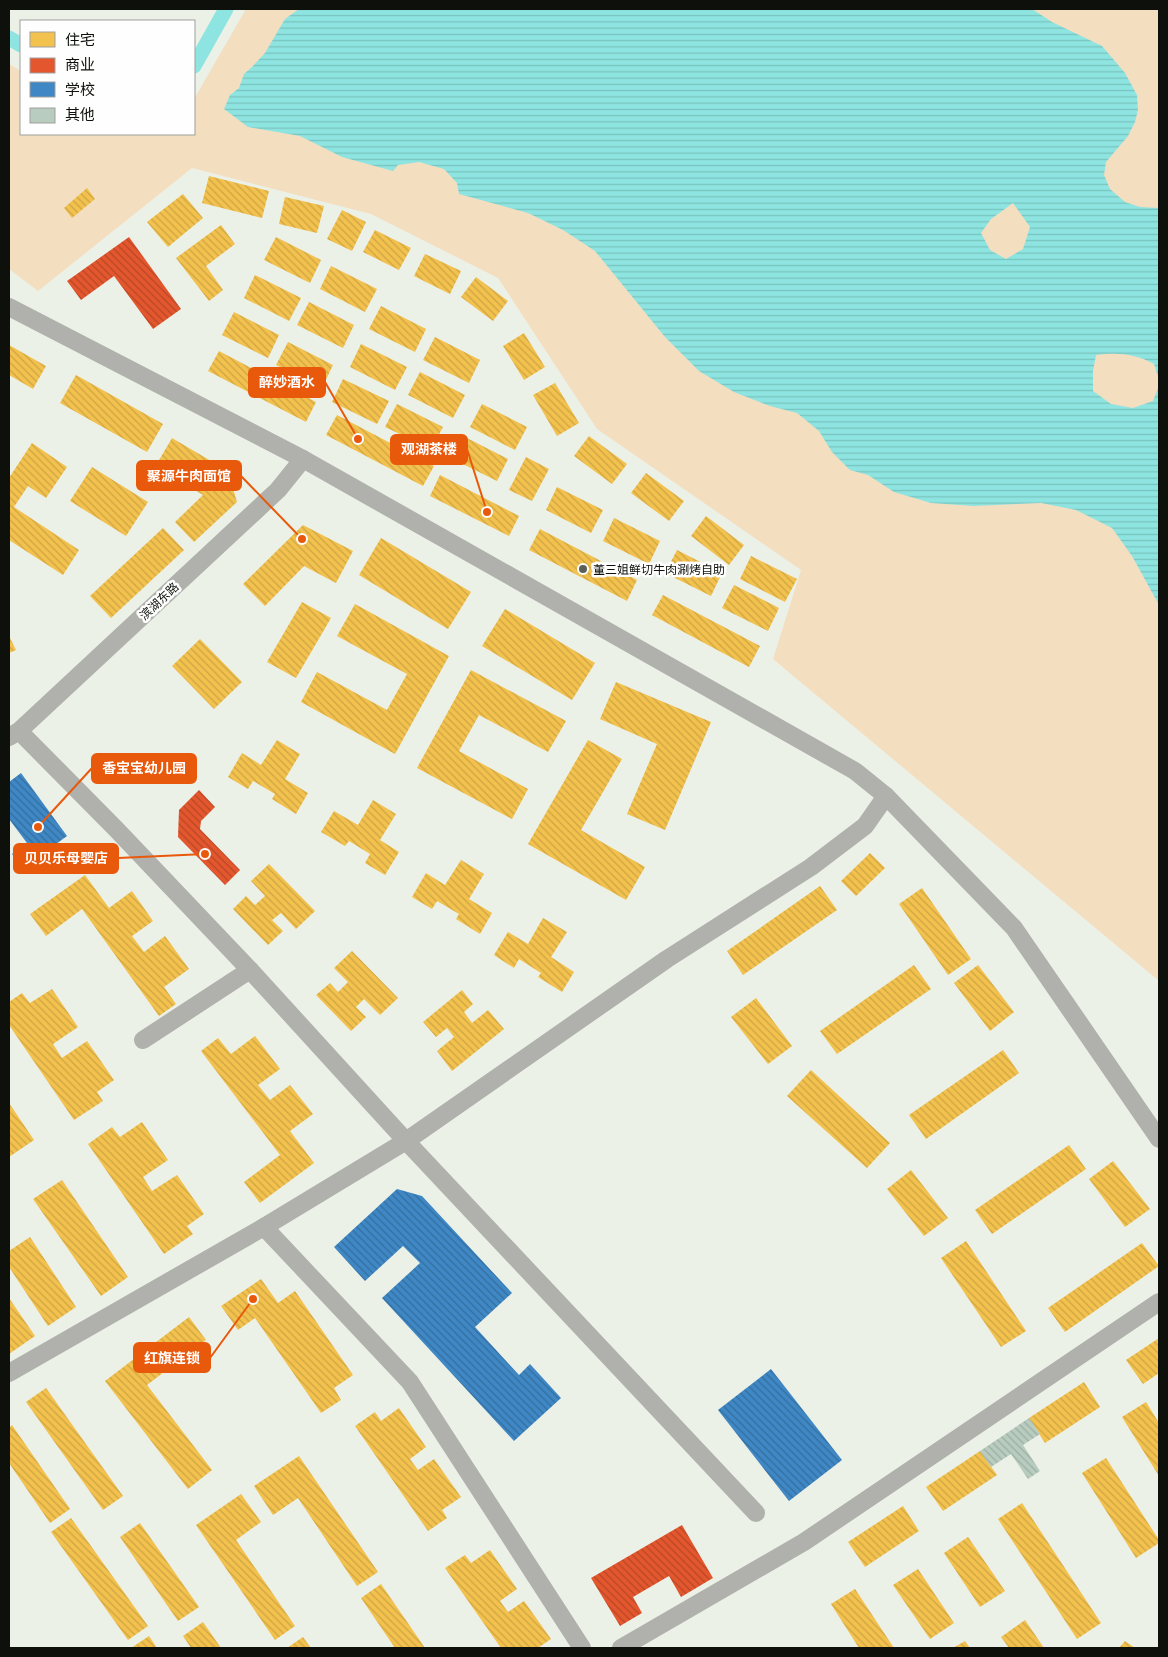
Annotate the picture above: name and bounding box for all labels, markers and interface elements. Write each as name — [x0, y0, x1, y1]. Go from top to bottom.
legend — [20, 20, 195, 135]
text: 住宅 — [65, 30, 95, 48]
text: 商业 — [65, 55, 95, 73]
text: 学校 — [65, 80, 95, 98]
text: 其他 — [65, 105, 95, 123]
callout: 醉妙酒水 — [249, 368, 325, 397]
text: 醉妙酒水 — [259, 373, 315, 390]
callout: 观湖茶楼 — [391, 435, 467, 464]
text: 观湖茶楼 — [401, 440, 457, 457]
callout: 聚源牛肉面馆 — [137, 461, 241, 490]
text: 聚源牛肉面馆 — [147, 467, 231, 484]
place label: 董三姐鲜切牛肉涮烤自助 — [593, 562, 725, 577]
marker: 董三姐鲜切牛肉涮烤自助 — [577, 563, 589, 575]
street label: 滨湖东路 — [136, 579, 182, 623]
callout: 香宝宝幼儿园 — [92, 754, 196, 783]
text: 香宝宝幼儿园 — [102, 759, 186, 776]
callout: 贝贝乐母婴店 — [14, 844, 118, 873]
text: 贝贝乐母婴店 — [24, 849, 108, 866]
callout: 红旗连锁 — [134, 1343, 210, 1372]
text: 红旗连锁 — [144, 1349, 200, 1366]

